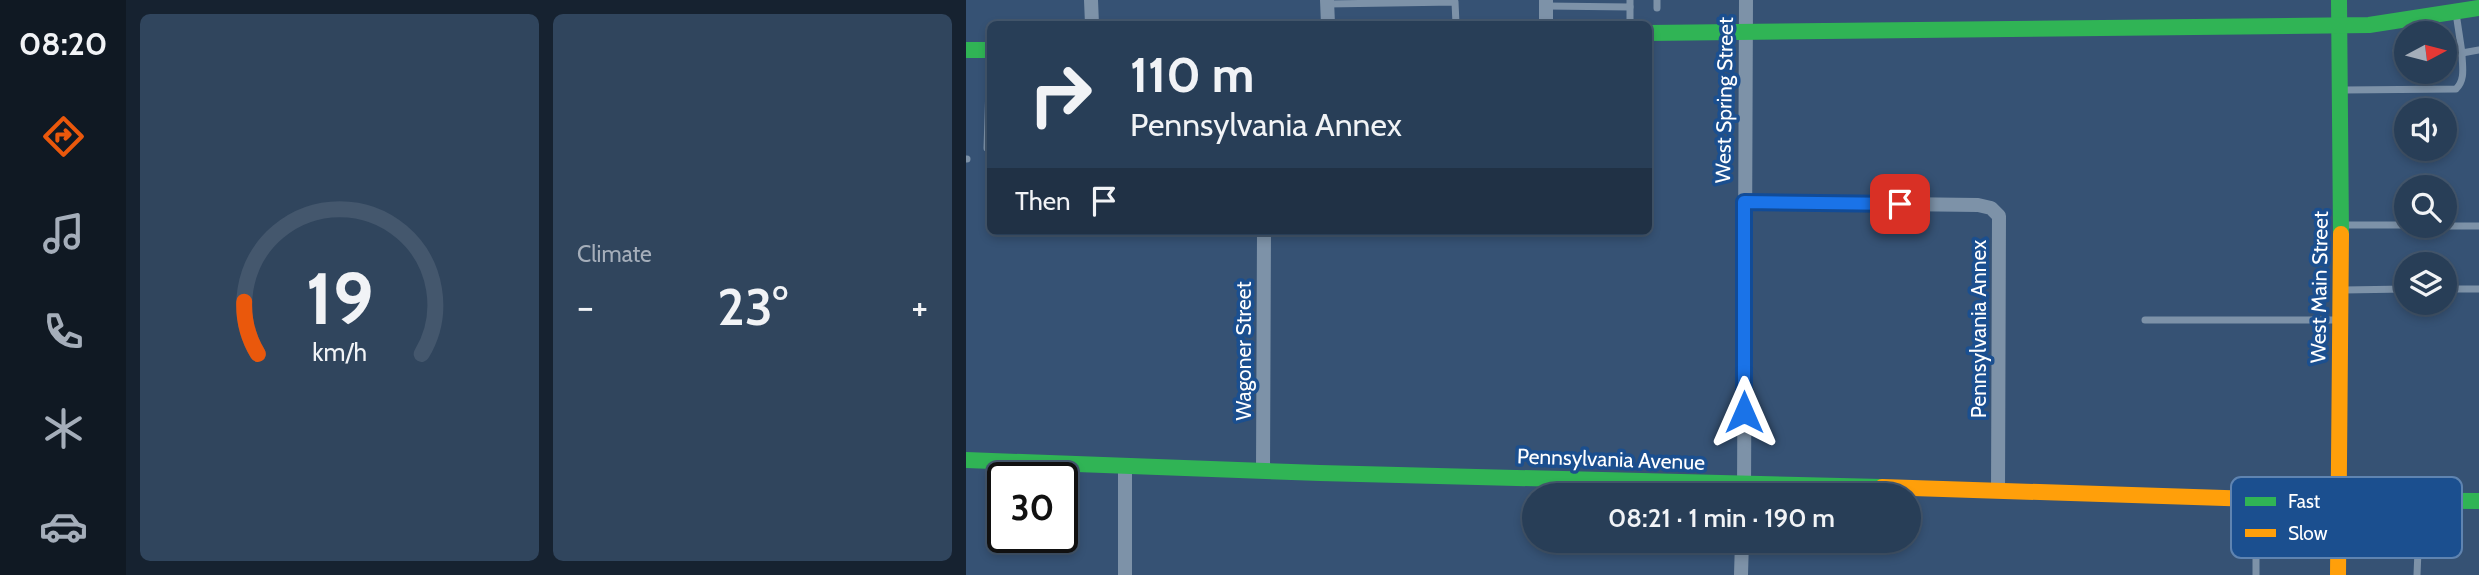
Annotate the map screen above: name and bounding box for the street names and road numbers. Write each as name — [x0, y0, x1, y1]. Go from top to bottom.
street label: West Spring Street — [1710, 17, 1738, 183]
street label: West Main Street — [2305, 211, 2333, 363]
street label: Pennsylvania Annex — [1966, 240, 1991, 418]
street label: Wagoner Street — [1231, 282, 1256, 420]
street label: Pennsylvania Avenue — [1517, 443, 1706, 475]

